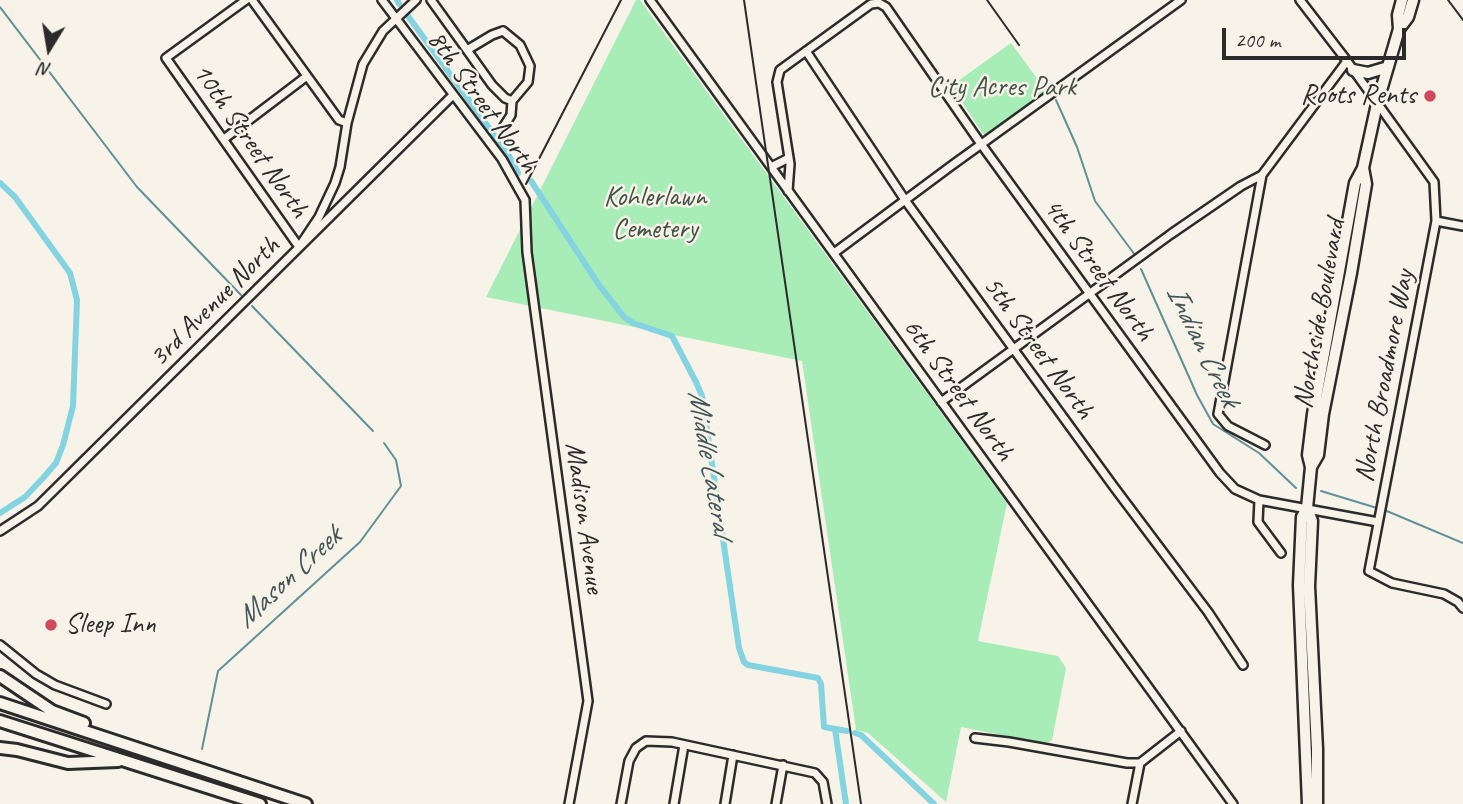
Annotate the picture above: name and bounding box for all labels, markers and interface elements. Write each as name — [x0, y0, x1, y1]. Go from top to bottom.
north arrow — [14, 14, 84, 84]
scale bar — [1225, 14, 1409, 58]
street label: 8th Street North — [419, 24, 545, 180]
text: 200 m — [1235, 27, 1280, 53]
text: N — [37, 57, 53, 83]
street label: 10th Street North — [184, 57, 316, 225]
park label: City Acres Park — [928, 71, 1076, 105]
place label: Roots Rents — [1301, 79, 1416, 113]
marker: Roots Rents — [1422, 88, 1438, 104]
park label: Kohlerlawn Cemetery — [604, 181, 706, 247]
street label: 4th Street North — [1035, 192, 1161, 348]
street label: Northside Boulevard — [1287, 217, 1353, 411]
street label: 3rd Avenue North — [143, 230, 287, 374]
street label: North Broadmore Way — [1348, 267, 1422, 485]
street label: 5th Street North — [975, 270, 1101, 426]
water label: Indian Creek — [1157, 279, 1247, 413]
street label: 6th Street North — [895, 312, 1021, 468]
water label: Middle Lateral — [679, 388, 739, 538]
street label: Madison Avenue — [557, 441, 611, 595]
water label: Mason Creek — [229, 520, 349, 636]
place label: Sleep Inn — [65, 608, 156, 642]
marker: Sleep Inn — [43, 617, 59, 633]

